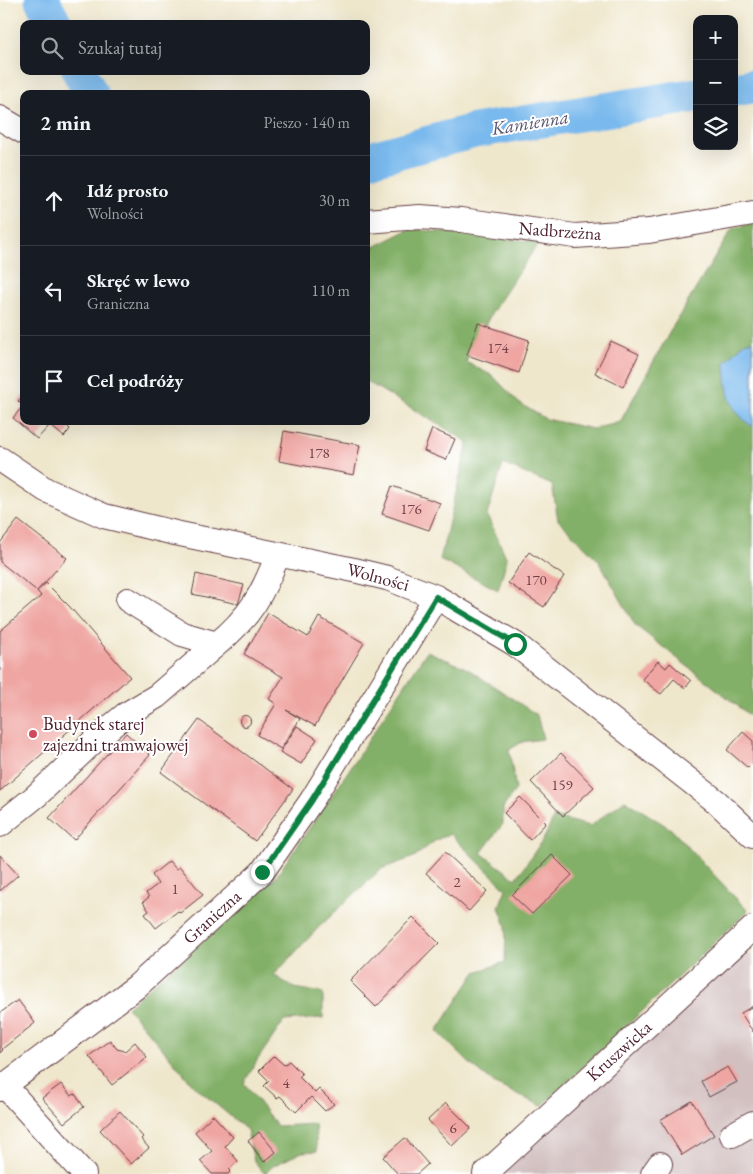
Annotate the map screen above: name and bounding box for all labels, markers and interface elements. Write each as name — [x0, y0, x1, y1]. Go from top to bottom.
map controls — [693, 15, 738, 150]
button: + — [693, 15, 738, 60]
search box — [20, 20, 370, 75]
icon: search — [38, 34, 66, 62]
text: Szukaj tutaj — [78, 35, 162, 60]
button: − — [693, 60, 738, 105]
water label: Kamienna — [489, 104, 570, 141]
button: layers — [693, 105, 738, 150]
text: 2 min — [40, 109, 91, 136]
text: Pieszo · 140 m — [264, 112, 350, 133]
text: Idź prosto — [87, 178, 168, 203]
icon: ahead — [40, 187, 68, 215]
text: 30 m — [319, 190, 350, 211]
text: Wolności — [87, 203, 144, 224]
street label: Nadbrzeżna — [518, 216, 603, 245]
text: Skręć w lewo — [87, 268, 190, 293]
icon: left — [40, 277, 68, 305]
text: 110 m — [311, 280, 350, 301]
text: Graniczna — [87, 293, 150, 314]
house number: 174 — [487, 338, 510, 357]
icon: arrive — [40, 367, 68, 395]
text: Cel podróży — [87, 368, 183, 393]
house number: 178 — [308, 443, 330, 462]
house number: 176 — [400, 499, 422, 518]
street label: Wolności — [344, 557, 412, 596]
house number: 170 — [525, 570, 547, 589]
route start — [504, 633, 527, 656]
place label: Budynek starej zajezdni tramwajowej — [43, 712, 188, 756]
marker: Budynek starej zajezdni tramwajowej — [27, 728, 39, 740]
house number: 159 — [551, 775, 573, 794]
route end — [251, 861, 274, 884]
house number: 2 — [453, 872, 461, 891]
house number: 1 — [171, 879, 179, 898]
street label: Graniczna — [178, 884, 246, 949]
street label: Kruszwicka — [581, 1015, 657, 1086]
house number: 4 — [282, 1073, 290, 1092]
house number: 6 — [449, 1118, 457, 1137]

